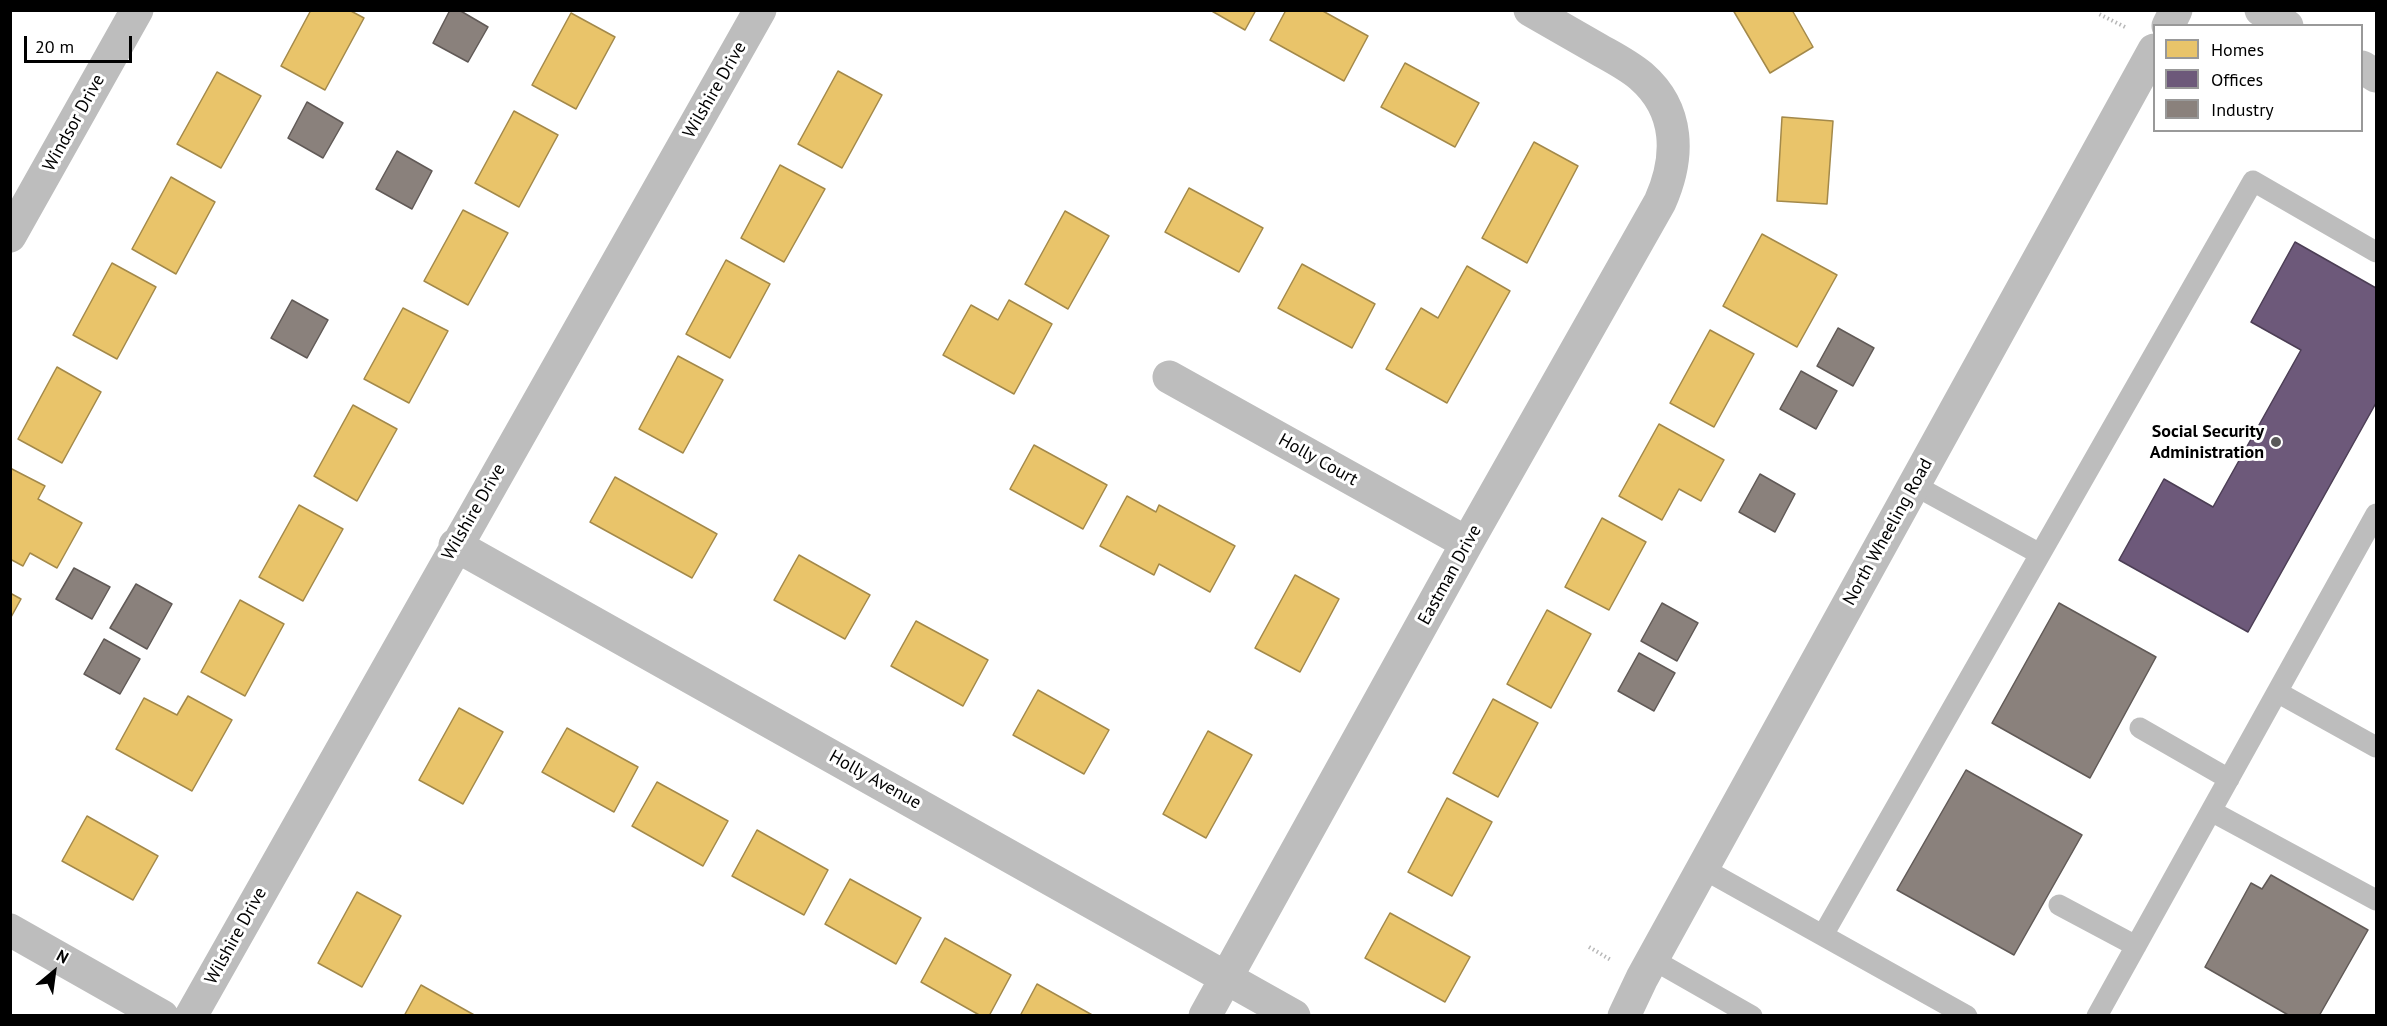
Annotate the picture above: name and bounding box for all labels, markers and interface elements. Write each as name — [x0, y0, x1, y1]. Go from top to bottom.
scale bar — [27, 24, 135, 62]
legend — [2153, 24, 2363, 132]
text: 20 m — [35, 35, 74, 58]
street label: Wilshire Drive — [679, 38, 751, 142]
text: Homes — [2211, 38, 2264, 61]
text: Offices — [2211, 68, 2263, 91]
street label: Windsor Drive — [38, 71, 110, 175]
text: Industry — [2211, 98, 2274, 121]
place label: Social Security Administration — [2150, 421, 2264, 464]
street label: Holly Court — [1275, 429, 1361, 491]
marker: Social Security Administration — [2269, 435, 2283, 449]
street label: North Wheeling Road — [1839, 455, 1937, 609]
street label: Wilshire Drive — [438, 460, 510, 564]
street label: Eastman Drive — [1414, 521, 1486, 629]
street label: Holly Avenue — [825, 746, 925, 814]
street label: Wilshire Drive — [200, 884, 272, 988]
north arrow — [24, 942, 84, 1002]
text: N — [53, 945, 72, 968]

